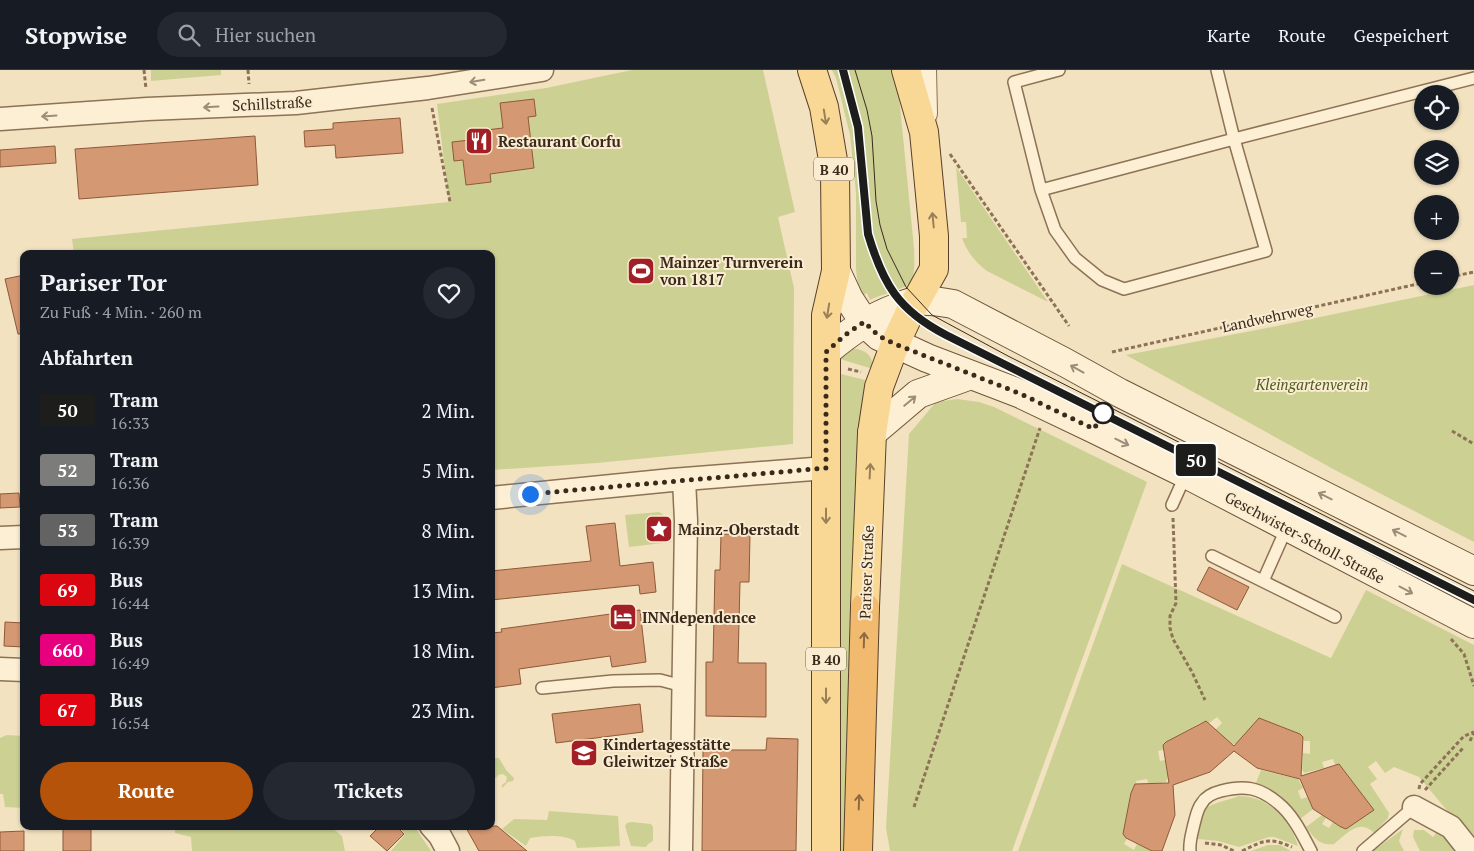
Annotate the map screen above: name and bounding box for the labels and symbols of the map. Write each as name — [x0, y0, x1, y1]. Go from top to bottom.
one-way arrow — [469, 76, 485, 86]
street label: Schillstraße — [232, 91, 312, 115]
one-way arrow — [203, 102, 219, 111]
one-way arrow — [821, 108, 831, 124]
one-way arrow — [41, 111, 57, 121]
restaurant icon: Restaurant Corfu — [464, 126, 494, 156]
place label: Restaurant Corfu — [498, 131, 621, 151]
road number: B 40 — [814, 158, 854, 180]
one-way arrow — [928, 212, 938, 228]
place label: Mainzer Turnverein von 1817 — [659, 252, 803, 289]
sports icon: Mainzer Turnverein von 1817 — [626, 256, 656, 286]
street label: Landwehrweg — [1220, 297, 1315, 336]
one-way arrow — [822, 303, 832, 319]
one-way arrow — [1070, 364, 1085, 374]
park label: Kleingartenverein — [1255, 374, 1368, 394]
one-way arrow — [903, 396, 916, 407]
unlabelled marker — [1092, 402, 1114, 424]
one-way arrow — [1114, 438, 1129, 448]
line badge: 50 — [1174, 444, 1218, 476]
one-way arrow — [866, 463, 875, 479]
your location — [518, 482, 543, 507]
street label: Geschwister-Scholl-Straße — [1222, 486, 1388, 588]
one-way arrow — [1318, 491, 1333, 500]
one-way arrow — [821, 508, 831, 524]
place icon: Mainz-Oberstadt — [644, 514, 674, 544]
place label: Mainz-Oberstadt — [678, 519, 799, 539]
street label: Pariser Straße — [854, 525, 878, 619]
one-way arrow — [1392, 528, 1407, 538]
one-way arrow — [1398, 585, 1413, 595]
hotel icon: INNdependence — [608, 602, 638, 632]
place label: INNdependence — [642, 607, 756, 627]
one-way arrow — [859, 632, 868, 648]
road number: B 40 — [806, 648, 846, 670]
one-way arrow — [821, 688, 831, 704]
place label: Kindertagesstätte Gleiwitzer Straße — [603, 734, 730, 771]
school or university icon: Kindertagesstätte Gleiwitzer Straße — [569, 738, 599, 768]
one-way arrow — [854, 795, 864, 811]

